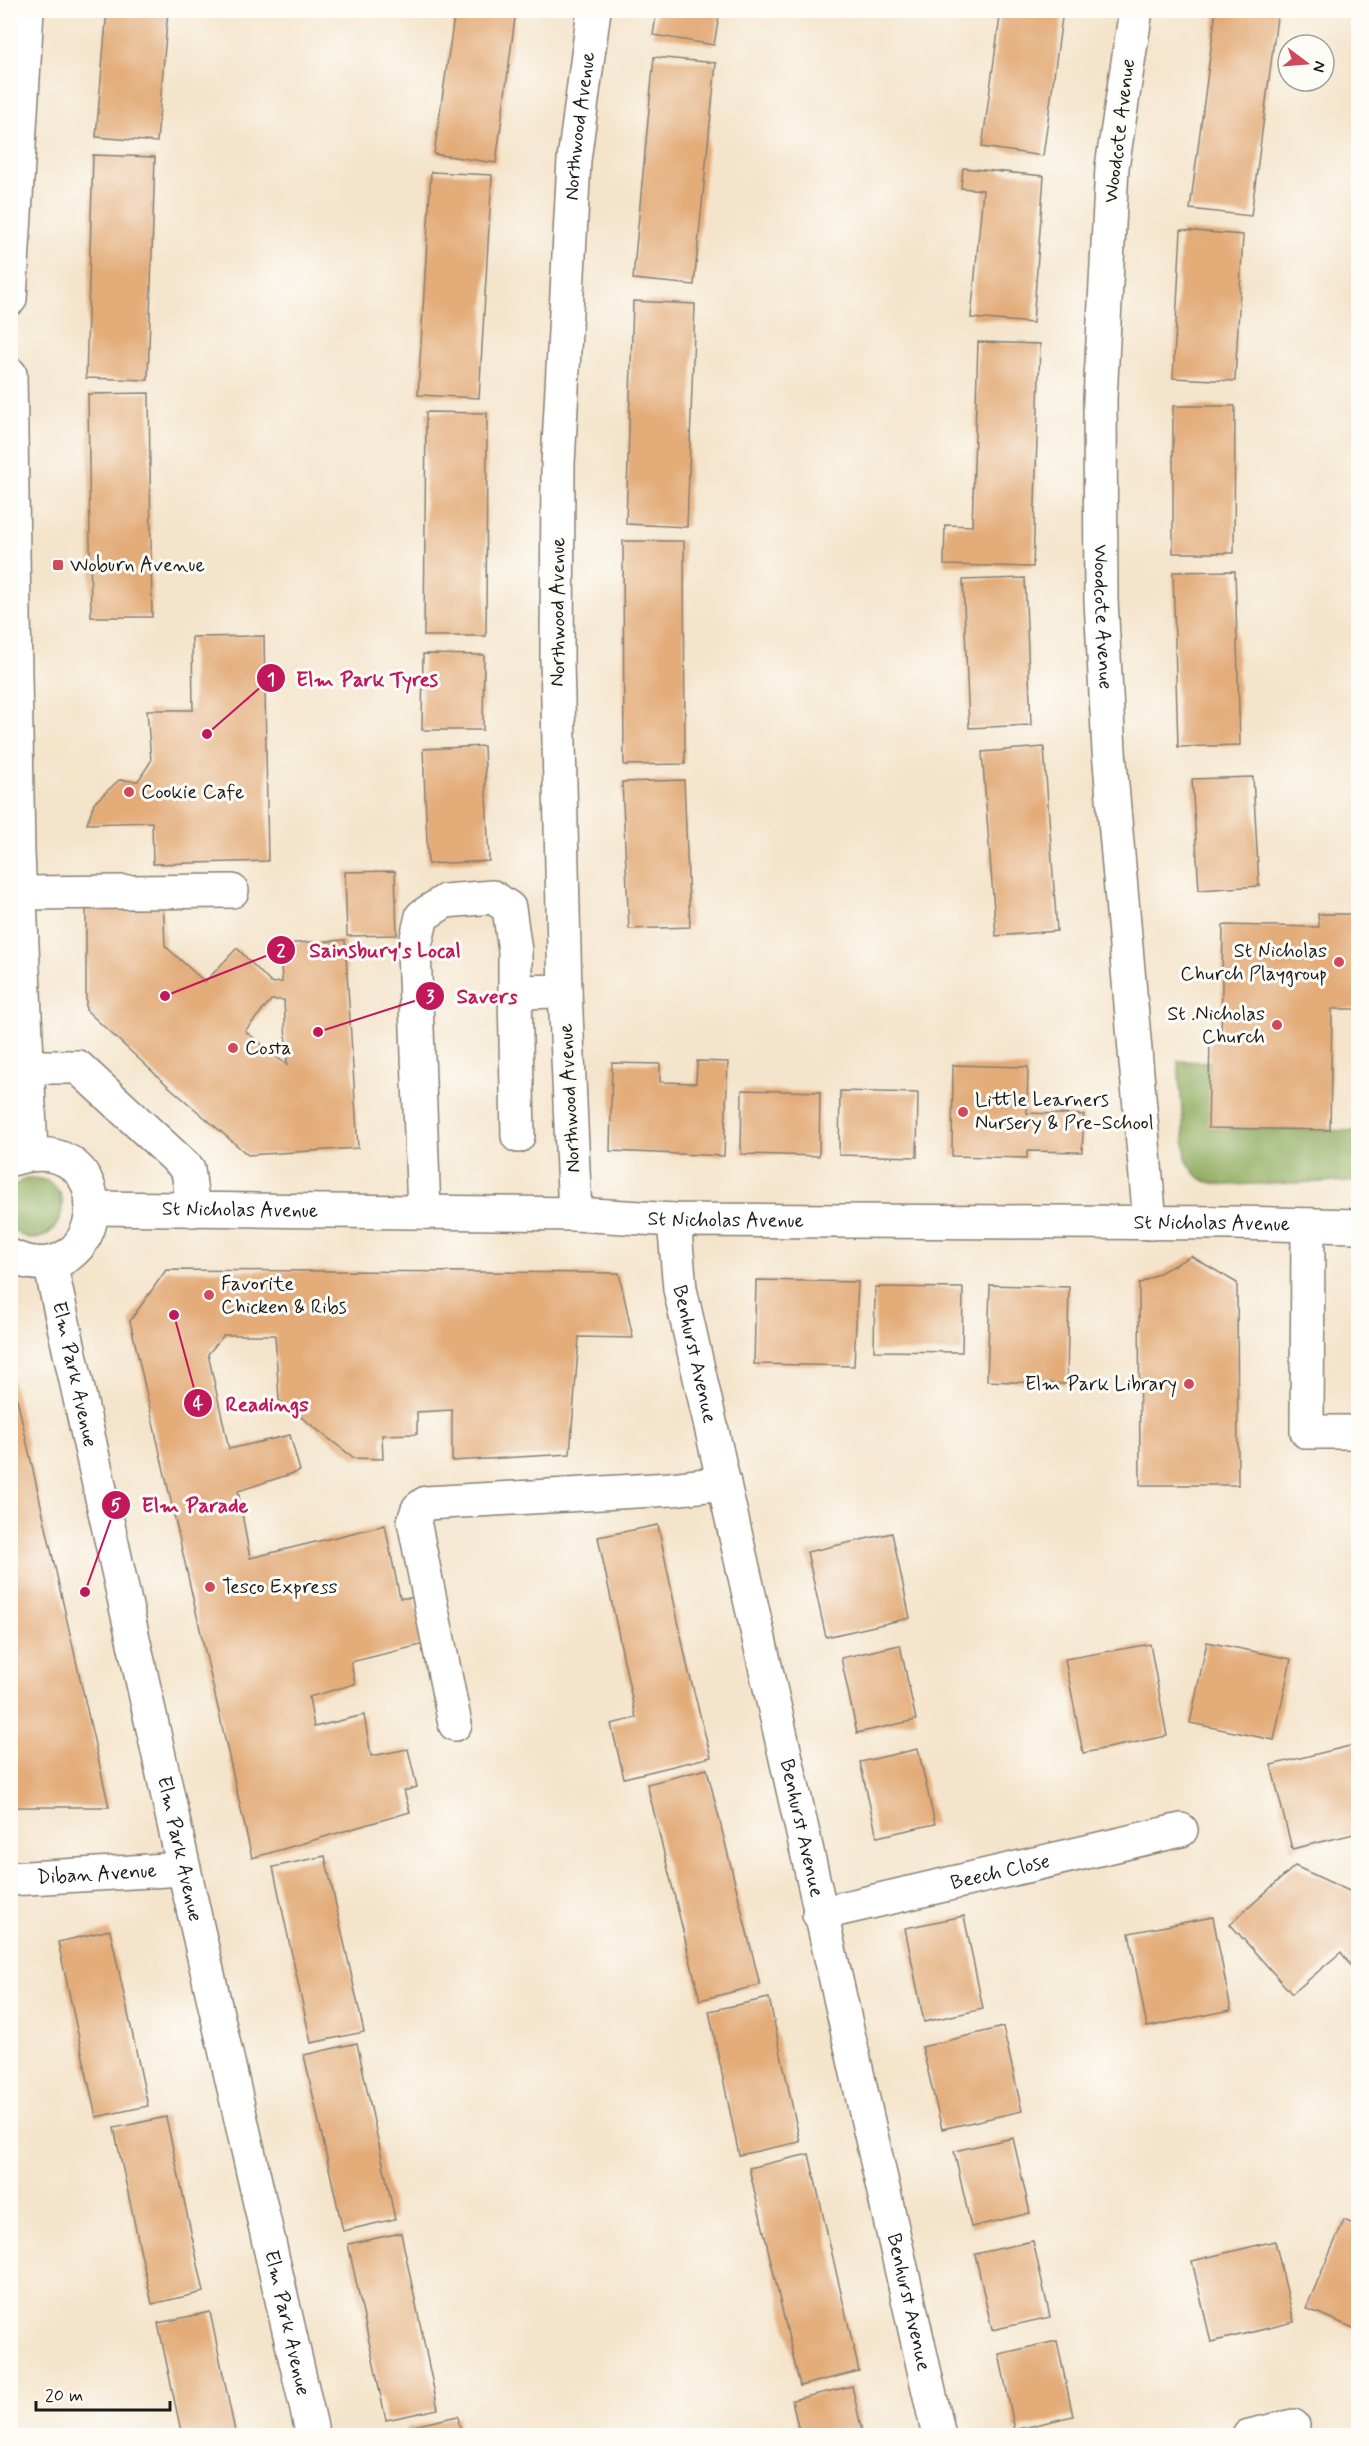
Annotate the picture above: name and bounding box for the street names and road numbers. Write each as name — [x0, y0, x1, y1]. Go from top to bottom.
street label: Northwood Avenue — [558, 50, 602, 201]
street label: Woodcote Avenue — [1098, 57, 1142, 205]
street label: Northwood Avenue — [545, 537, 572, 687]
street label: Woodcote Avenue — [1087, 544, 1119, 690]
street label: Northwood Avenue — [553, 1023, 587, 1173]
street label: St Nicholas Avenue — [162, 1195, 318, 1224]
street label: St Nicholas Avenue — [647, 1205, 804, 1234]
street label: St Nicholas Avenue — [1133, 1209, 1290, 1238]
street label: Benhurst Avenue — [666, 1282, 723, 1426]
street label: Elm Park Avenue — [45, 1299, 104, 1450]
street label: Benhurst Avenue — [773, 1757, 830, 1900]
street label: Elm Park Avenue — [150, 1773, 209, 1924]
street label: Beech Close — [948, 1847, 1053, 1897]
street label: Diban Avenue — [36, 1857, 158, 1891]
street label: Benhurst Avenue — [880, 2231, 937, 2374]
street label: Elm Park Avenue — [258, 2247, 317, 2398]

